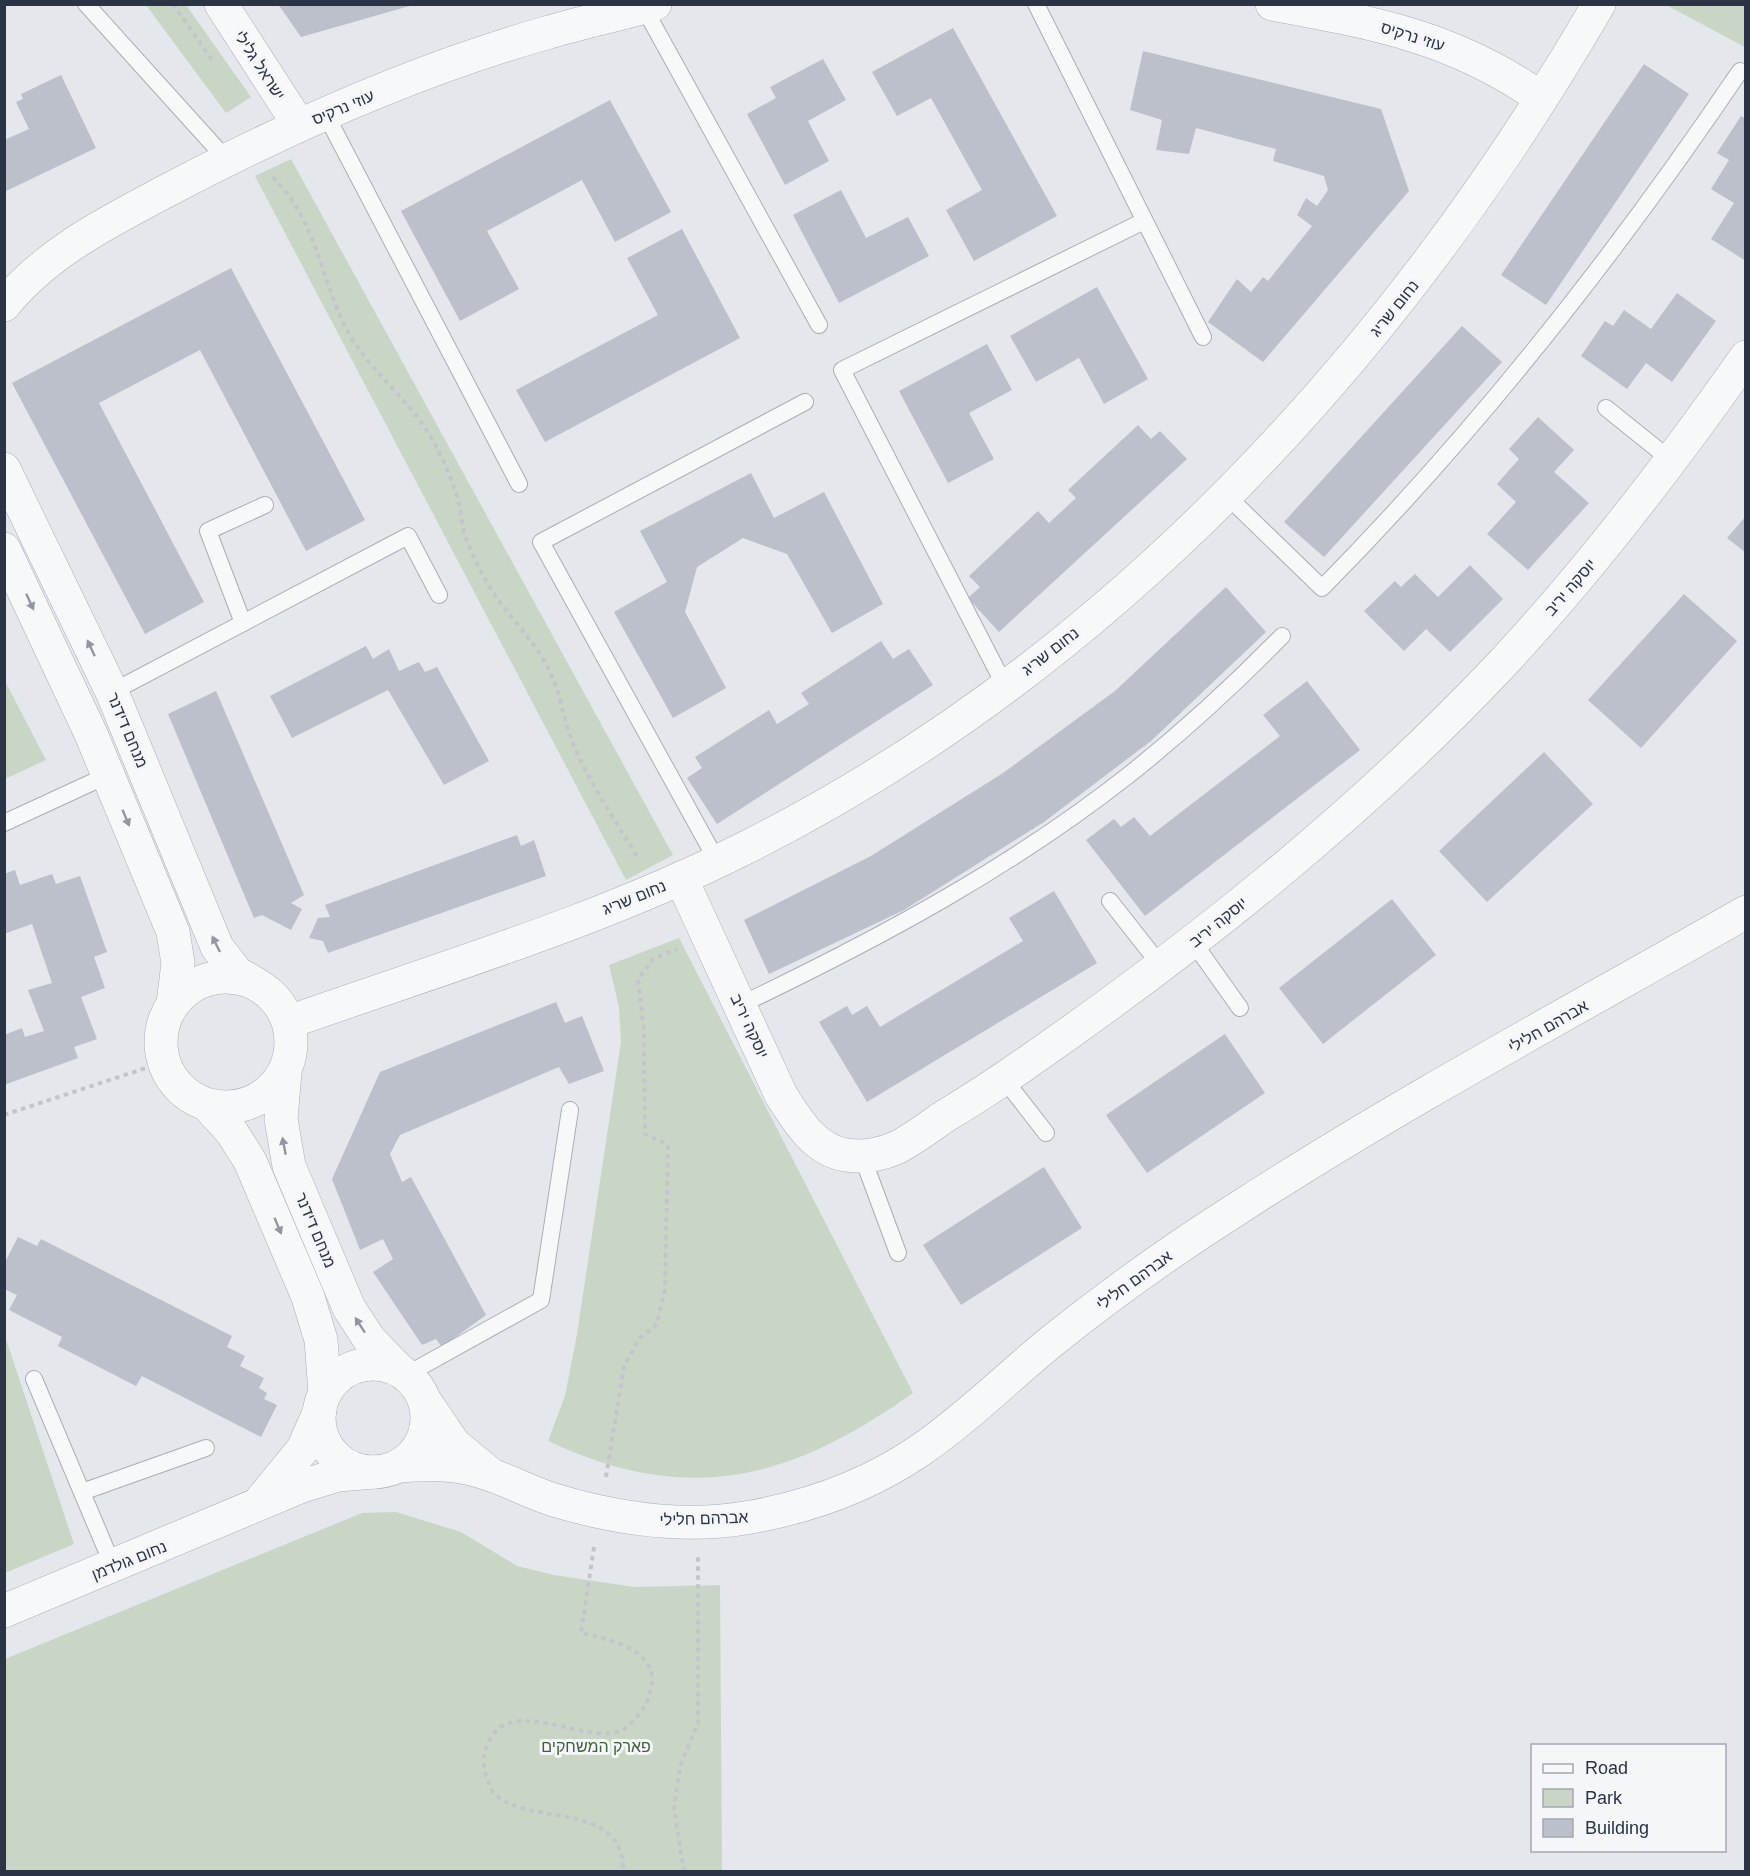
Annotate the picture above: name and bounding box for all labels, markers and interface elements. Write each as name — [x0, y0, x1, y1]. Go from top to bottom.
street label: עוזי נרקיס — [1379, 19, 1447, 54]
street label: ישראל גלילי — [231, 28, 288, 103]
street label: עוזי נרקיס — [310, 87, 377, 128]
street label: נחום שריג — [1367, 277, 1422, 340]
street label: יוסקה יריב — [1541, 556, 1599, 619]
one-way arrow — [25, 593, 34, 610]
street label: נחום שריג — [1019, 624, 1082, 679]
one-way arrow — [86, 639, 96, 657]
street label: מנחם דידנר — [104, 690, 151, 770]
one-way arrow — [122, 809, 131, 827]
street label: נחום שריג — [600, 877, 668, 918]
street label: יוסקה יריב — [1186, 894, 1250, 951]
one-way arrow — [212, 935, 221, 952]
street label: יוסקה יריב — [727, 991, 772, 1061]
street label: אברהם חלילי — [1505, 997, 1591, 1056]
one-way arrow — [279, 1136, 288, 1155]
street label: מנחם דידנר — [292, 1190, 339, 1270]
one-way arrow — [274, 1217, 284, 1235]
street label: אברהם חלילי — [1093, 1247, 1175, 1313]
one-way arrow — [354, 1317, 365, 1334]
street label: אברהם חלילי — [659, 1508, 749, 1529]
street label: נחום גולדמן — [89, 1538, 169, 1583]
park label: פארק המשחקים — [541, 1738, 651, 1755]
legend — [1531, 1744, 1726, 1852]
text: Road — [1585, 1758, 1628, 1778]
text: Park — [1585, 1788, 1623, 1808]
text: Building — [1585, 1818, 1649, 1838]

